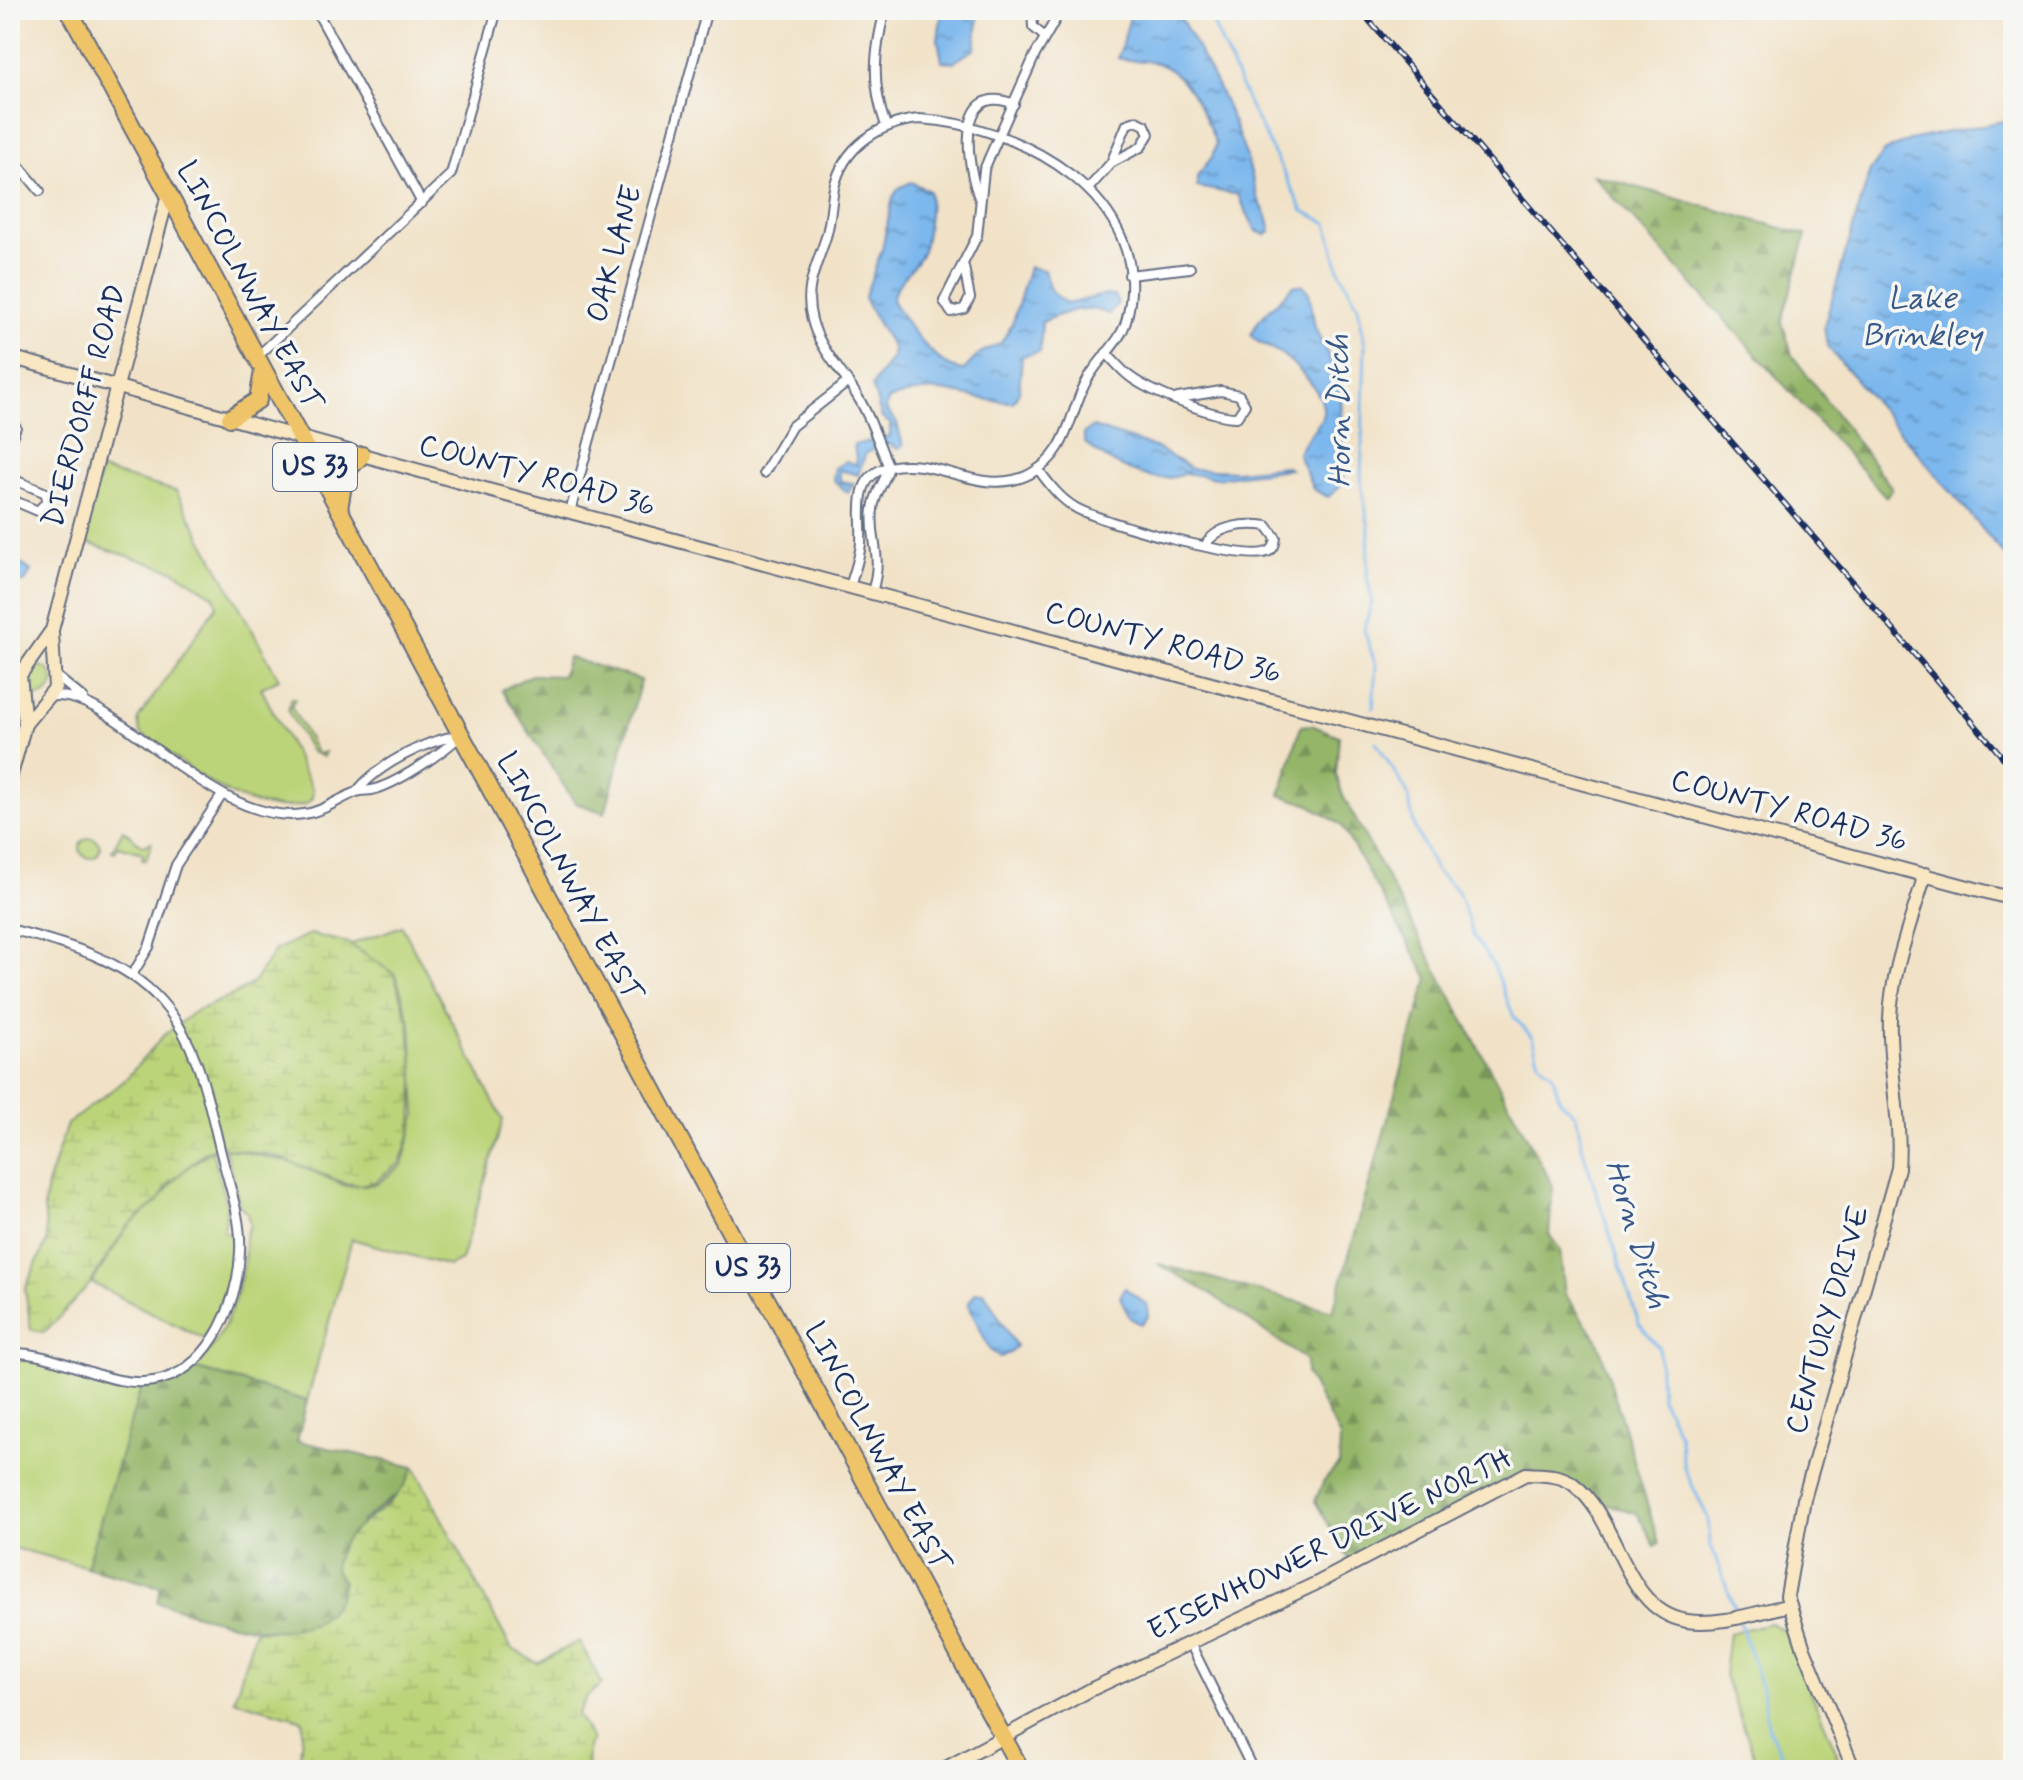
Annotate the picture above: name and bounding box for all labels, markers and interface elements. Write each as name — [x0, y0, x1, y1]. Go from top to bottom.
street label: LINCOLNWAY EAST — [167, 155, 332, 419]
street label: OAK LANE — [578, 181, 652, 327]
water label: Lake Brinkley — [1862, 278, 1984, 357]
street label: DIERDORFF ROAD — [34, 280, 136, 532]
water label: Horn Ditch — [1318, 334, 1362, 488]
street label: COUNTY ROAD 36 — [414, 426, 660, 526]
road number: US 33 — [273, 443, 357, 491]
street label: COUNTY ROAD 36 — [1040, 593, 1286, 693]
street label: LINCOLNWAY EAST — [487, 746, 652, 1010]
street label: COUNTY ROAD 36 — [1666, 761, 1912, 861]
water label: Horn Ditch — [1594, 1155, 1678, 1313]
street label: CENTURY DRIVE — [1777, 1201, 1879, 1439]
road number: US 33 — [706, 1244, 790, 1292]
street label: LINCOLNWAY EAST — [795, 1316, 960, 1580]
street label: EISENHOWER DRIVE NORTH — [1141, 1440, 1519, 1650]

